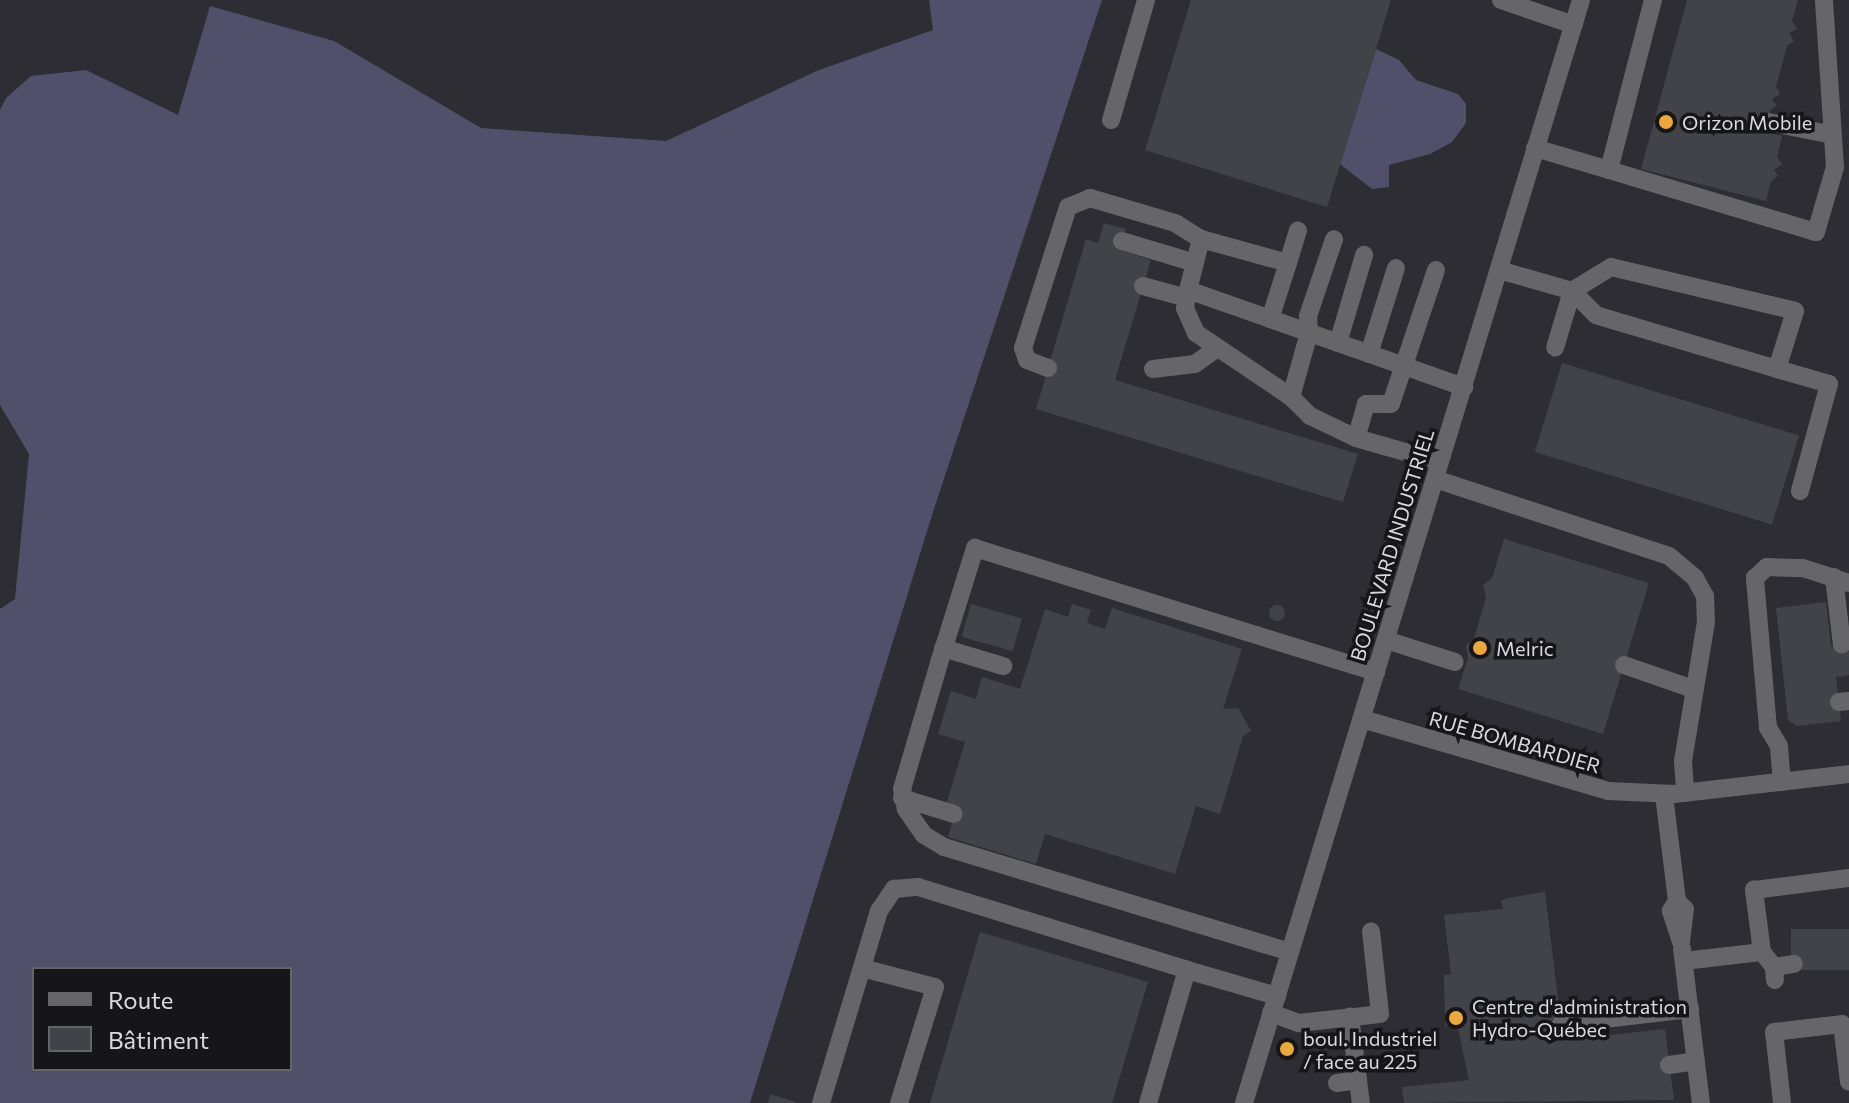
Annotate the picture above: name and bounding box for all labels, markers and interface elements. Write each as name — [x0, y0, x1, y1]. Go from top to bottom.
place label: Orizon Mobile — [1682, 110, 1812, 134]
marker: Orizon Mobile — [1657, 113, 1675, 131]
street label: BOULEVARD INDUSTRIEL — [1345, 426, 1439, 664]
place label: Melric — [1496, 636, 1554, 660]
marker: Melric — [1471, 639, 1489, 657]
street label: RUE BOMBARDIER — [1427, 706, 1603, 778]
legend — [32, 967, 292, 1071]
text: Route — [108, 985, 173, 1014]
place label: Centre d'administration Hydro-Québec — [1472, 994, 1687, 1041]
marker: Centre d'administration Hydro-Québec — [1447, 1009, 1465, 1027]
text: Bâtiment — [108, 1025, 209, 1054]
place label: boul. Industriel / face au 225 — [1303, 1026, 1437, 1073]
marker: boul. Industriel / face au 225 — [1278, 1040, 1296, 1058]

